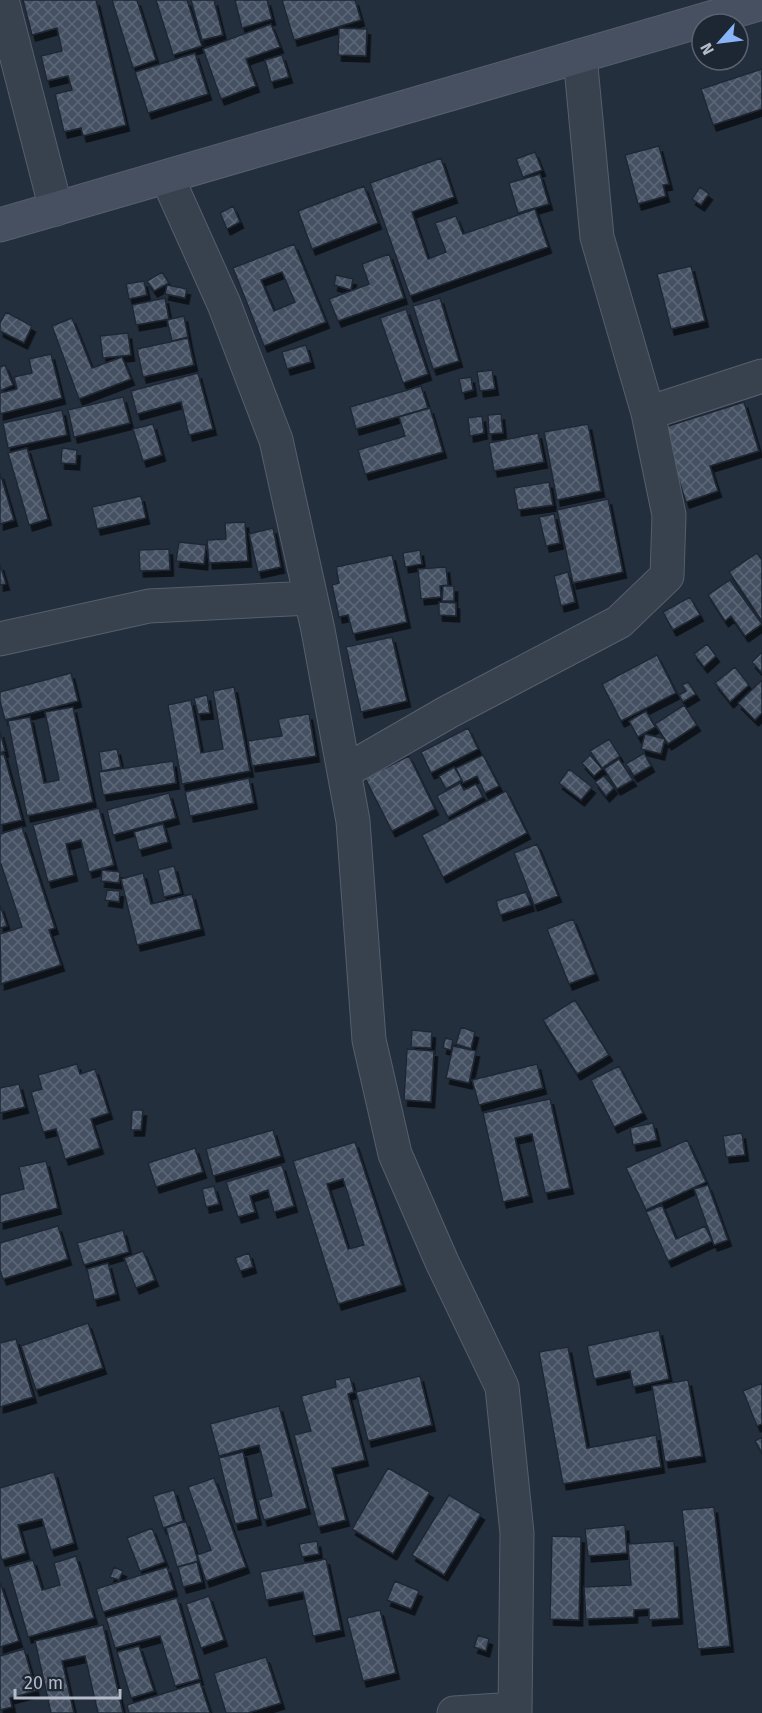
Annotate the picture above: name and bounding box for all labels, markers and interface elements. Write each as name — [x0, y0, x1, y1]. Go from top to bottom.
north arrow — [690, 12, 750, 72]
text: N — [696, 40, 718, 58]
scale bar — [15, 1662, 120, 1700]
text: 20 m — [24, 1672, 63, 1694]

